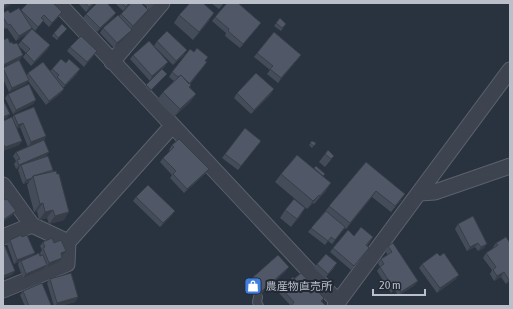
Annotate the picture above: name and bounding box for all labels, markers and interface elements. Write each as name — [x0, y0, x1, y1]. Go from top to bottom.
scale bar — [373, 271, 425, 297]
shop icon: 農産物直売所 — [243, 276, 263, 296]
text: 20 m — [379, 278, 401, 292]
place label: 農産物直売所 — [266, 280, 333, 292]

